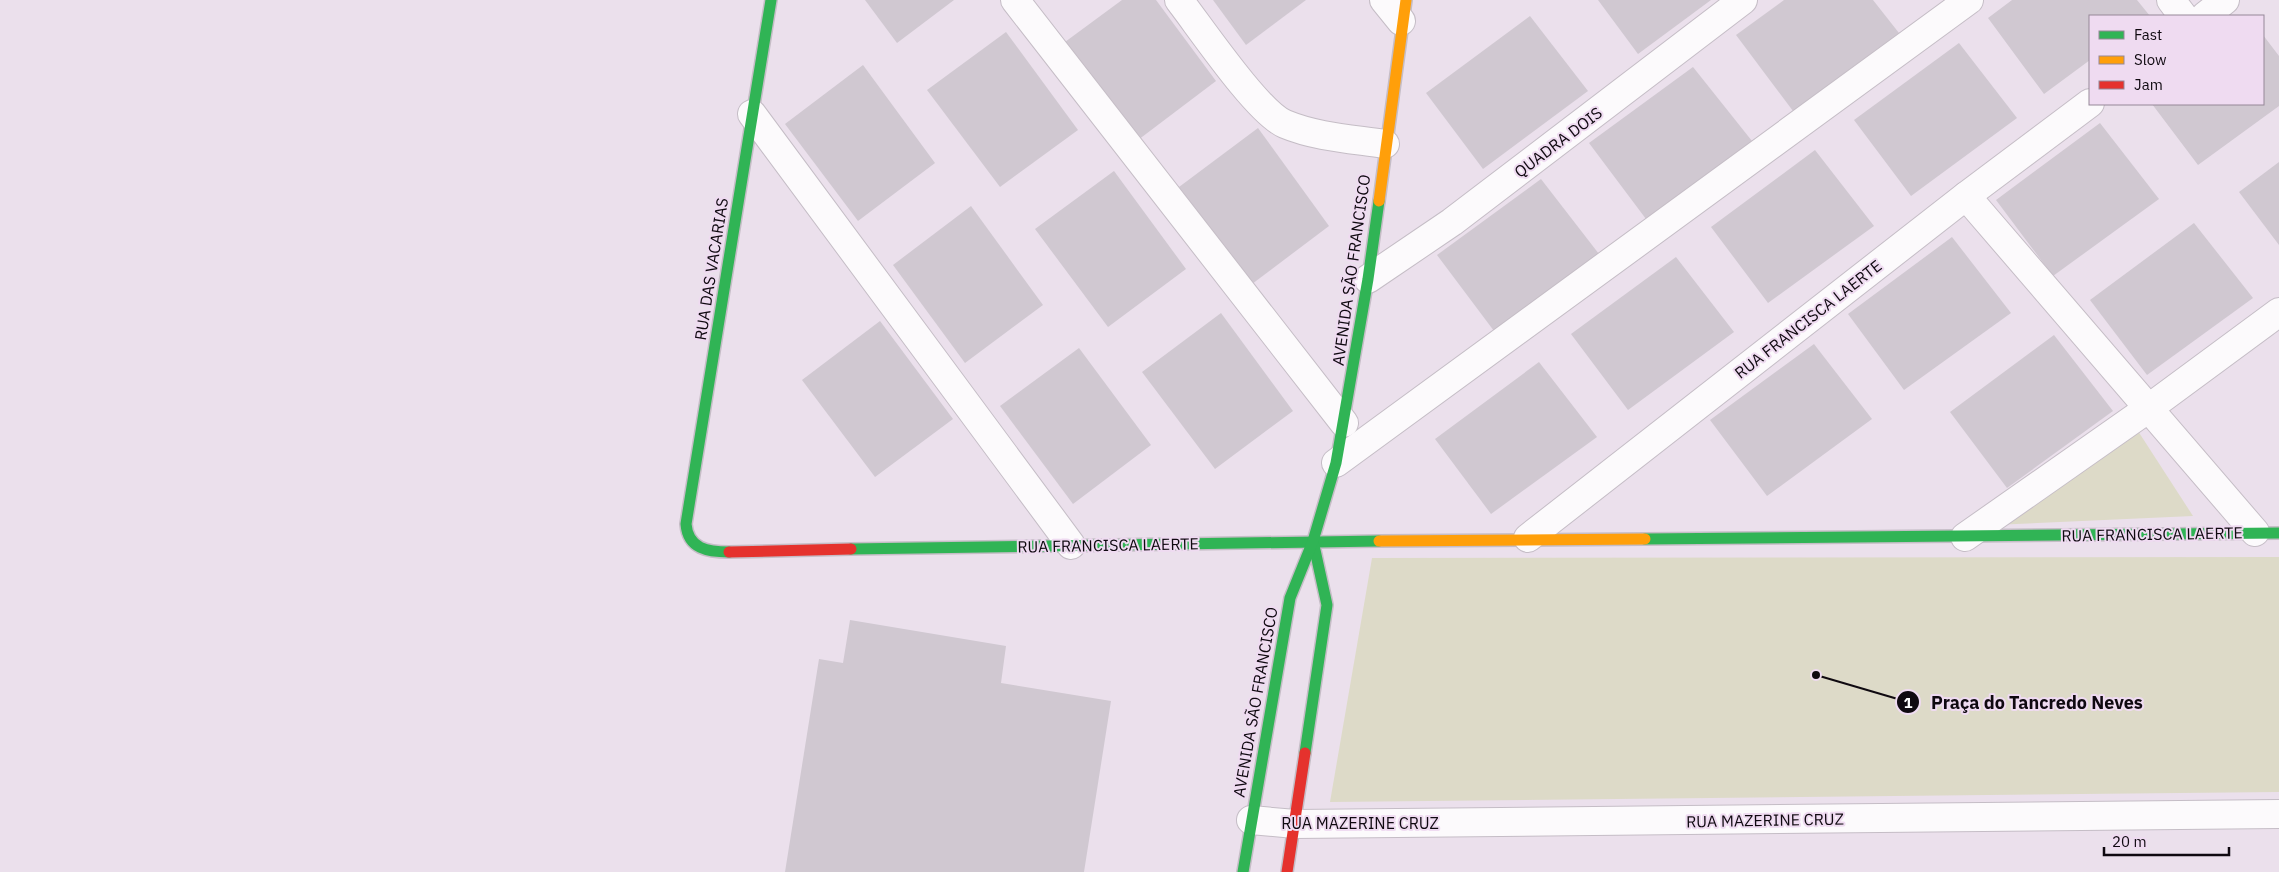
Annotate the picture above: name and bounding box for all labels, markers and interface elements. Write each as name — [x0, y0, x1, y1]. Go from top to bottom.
legend — [2089, 15, 2264, 105]
text: Fast — [2134, 25, 2162, 44]
text: Slow — [2134, 50, 2167, 69]
text: Jam — [2134, 75, 2163, 94]
street label: QUADRA DOIS — [1510, 102, 1606, 182]
street label: AVENIDA SÃO FRANCISCO — [1328, 173, 1374, 367]
street label: RUA DAS VACARIAS — [690, 196, 732, 342]
street label: RUA FRANCISCA LAERTE — [1730, 255, 1886, 383]
street label: RUA FRANCISCA LAERTE — [2061, 522, 2243, 546]
street label: RUA FRANCISCA LAERTE — [1017, 533, 1199, 557]
street label: AVENIDA SÃO FRANCISCO — [1228, 605, 1282, 799]
callout: Praça do Tancredo Neves — [1896, 686, 2153, 719]
text: Praça do Tancredo Neves — [1931, 691, 2143, 714]
text: 1 — [1903, 693, 1913, 712]
street label: RUA MAZERINE CRUZ — [1686, 809, 1844, 831]
street label: RUA MAZERINE CRUZ — [1281, 813, 1439, 833]
scale bar — [2104, 824, 2229, 856]
text: 20 m — [2112, 832, 2147, 851]

